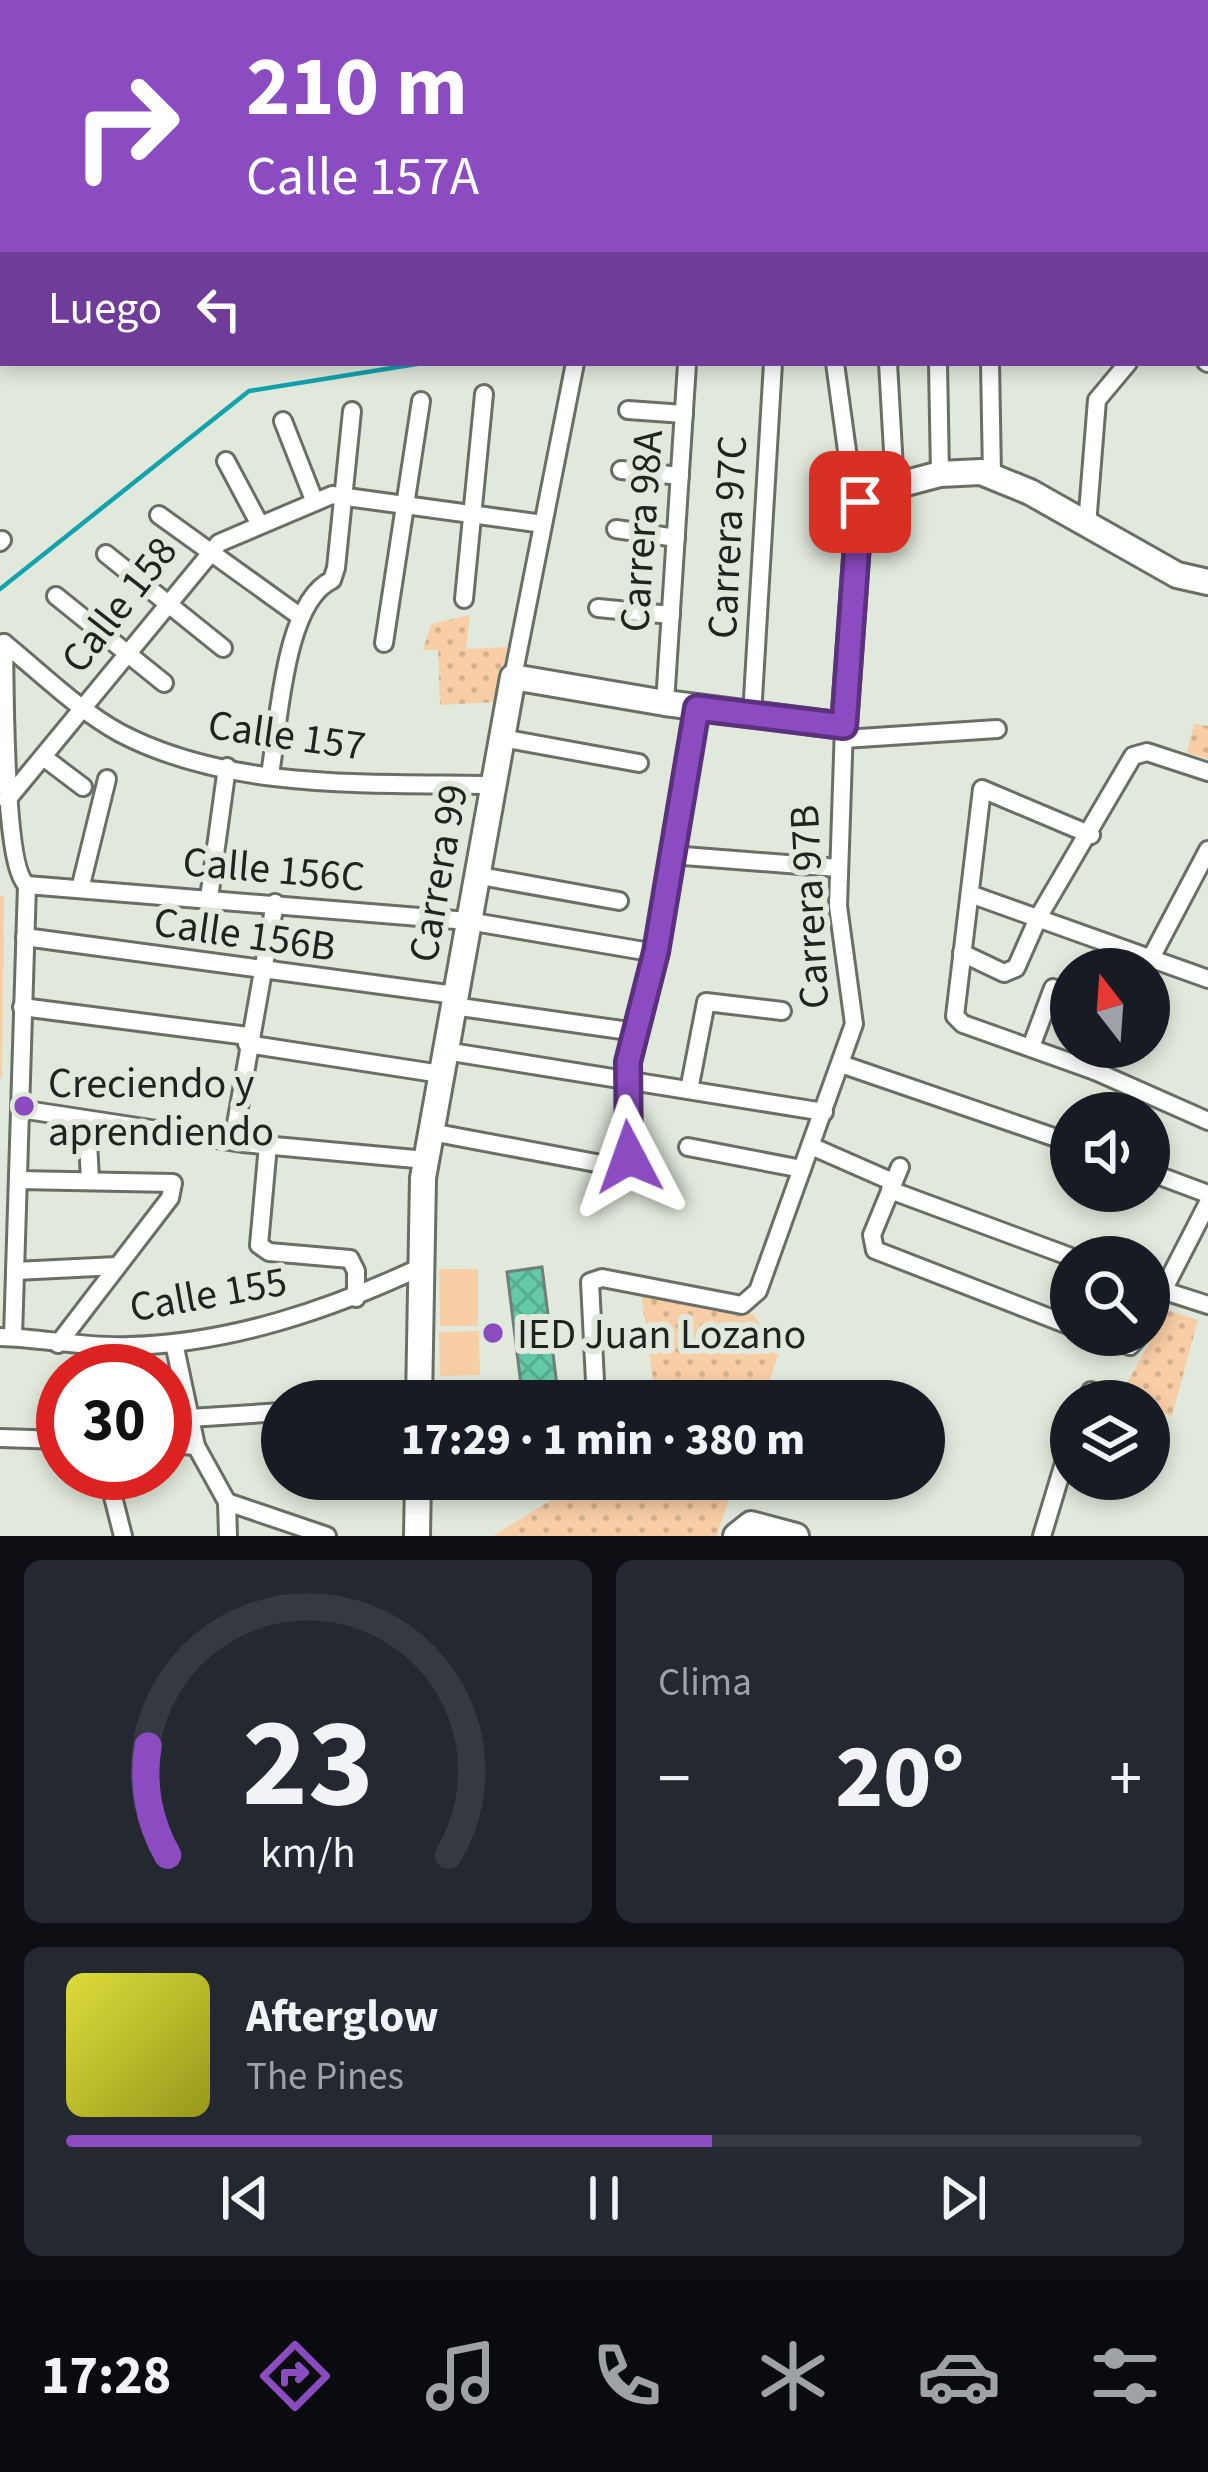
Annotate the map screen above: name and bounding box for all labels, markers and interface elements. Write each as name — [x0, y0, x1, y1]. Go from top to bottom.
text: 210 m — [246, 28, 468, 148]
icon: right — [48, 48, 204, 204]
text: Calle 157A — [246, 139, 479, 216]
icon: left — [186, 276, 252, 342]
text: Luego — [48, 277, 162, 341]
street label: Carrera 98A — [605, 428, 679, 634]
street label: Carrera 97C — [693, 434, 763, 640]
pin — [809, 451, 911, 553]
icon: arrive — [827, 469, 893, 535]
street label: Calle 158 — [47, 524, 192, 686]
street label: Calle 157 — [204, 695, 369, 777]
street label: Carrera 99 — [394, 780, 484, 967]
street label: Carrera 97B — [775, 803, 845, 1010]
street label: Calle 156C — [180, 832, 367, 908]
street label: Calle 156B — [150, 893, 340, 977]
north arrow — [1050, 948, 1170, 1068]
map controls — [1050, 948, 1170, 1500]
place label: Creciendo y aprendiendo — [48, 1054, 274, 1162]
button: sound — [1050, 1092, 1170, 1212]
marker: Creciendo y aprendiendo — [11, 1093, 37, 1119]
position arrow — [566, 1094, 692, 1220]
button: search — [1050, 1236, 1170, 1356]
street label: Calle 155 — [125, 1252, 292, 1338]
place label: IED Juan Lozano — [517, 1305, 806, 1365]
marker: IED Juan Lozano — [480, 1320, 506, 1346]
speed limit sign: 30 — [36, 1344, 192, 1500]
button: layers — [1050, 1380, 1170, 1500]
text: 17:29 · 1 min · 380 m — [401, 1408, 805, 1472]
text: Clima — [658, 1655, 752, 1711]
text: 23 — [242, 1676, 374, 1854]
text: 20° — [835, 1714, 965, 1842]
text: − — [658, 1732, 691, 1826]
text: + — [1109, 1732, 1142, 1826]
text: km/h — [260, 1822, 356, 1883]
text: Afterglow — [246, 1985, 439, 2049]
text: The Pines — [246, 2049, 404, 2105]
icon: previous — [212, 2165, 278, 2231]
icon: pause — [571, 2165, 637, 2231]
icon: next — [930, 2165, 996, 2231]
icon: directions — [253, 2334, 337, 2418]
icon: music — [419, 2334, 503, 2418]
icon: phone — [585, 2334, 669, 2418]
icon: climate — [751, 2334, 835, 2418]
icon: car — [917, 2334, 1001, 2418]
icon: filters — [1083, 2334, 1167, 2418]
text: 17:28 — [41, 2338, 171, 2415]

